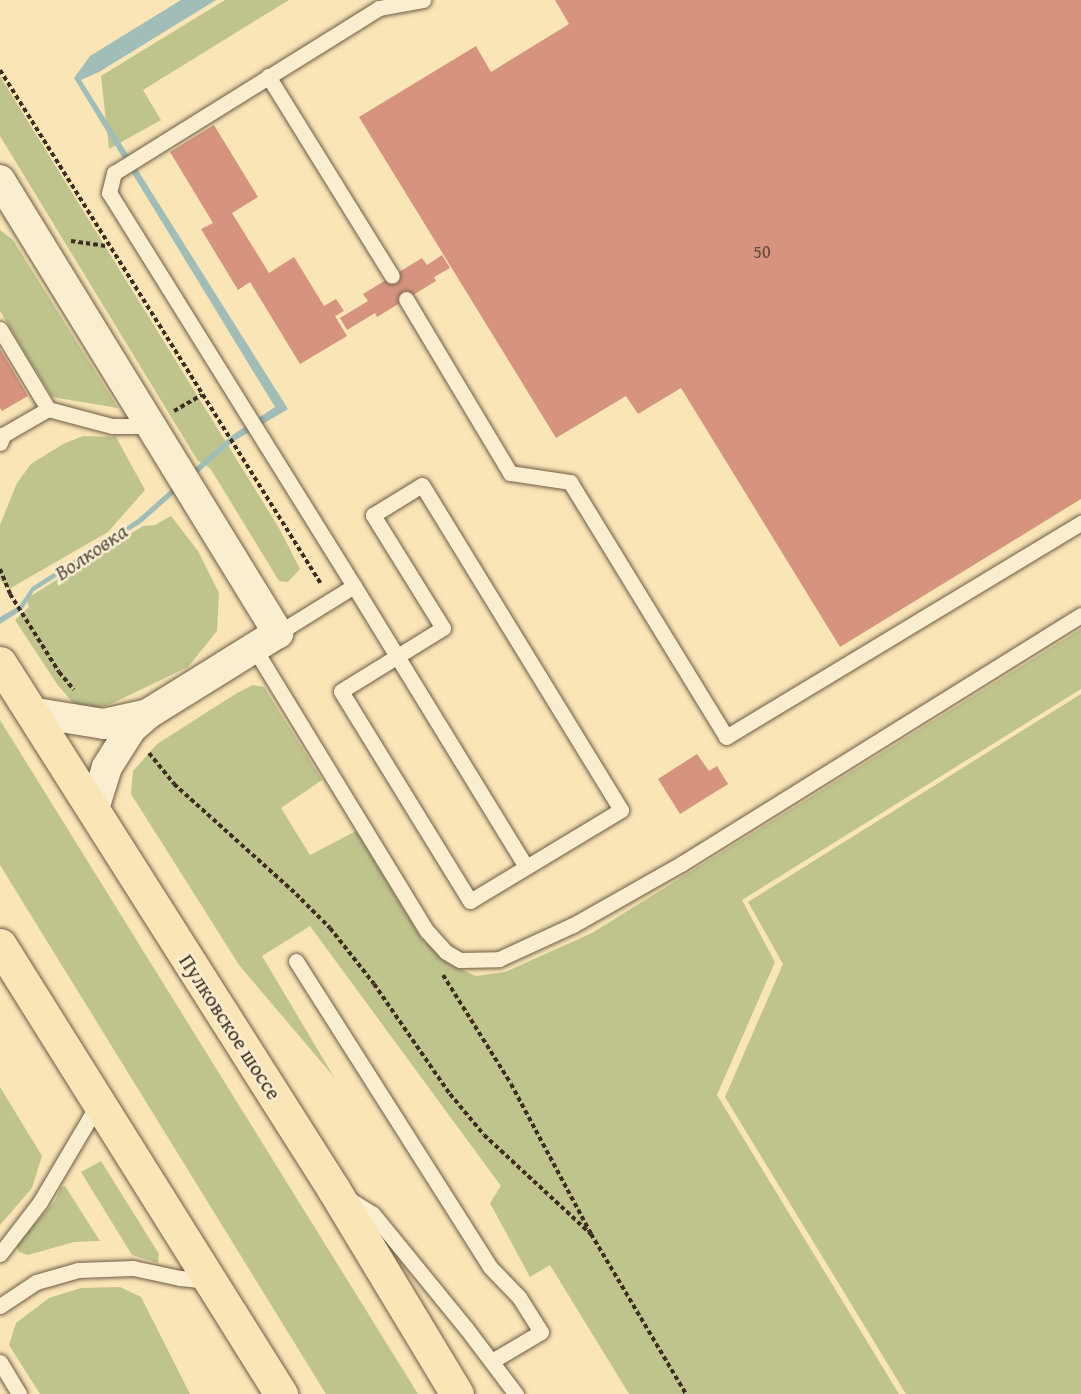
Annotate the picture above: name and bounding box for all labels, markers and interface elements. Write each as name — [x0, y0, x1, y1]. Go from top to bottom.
house number: 50 — [753, 241, 771, 263]
water label: Волковка — [49, 518, 133, 586]
street label: Пулковское шоссе — [174, 950, 286, 1104]

